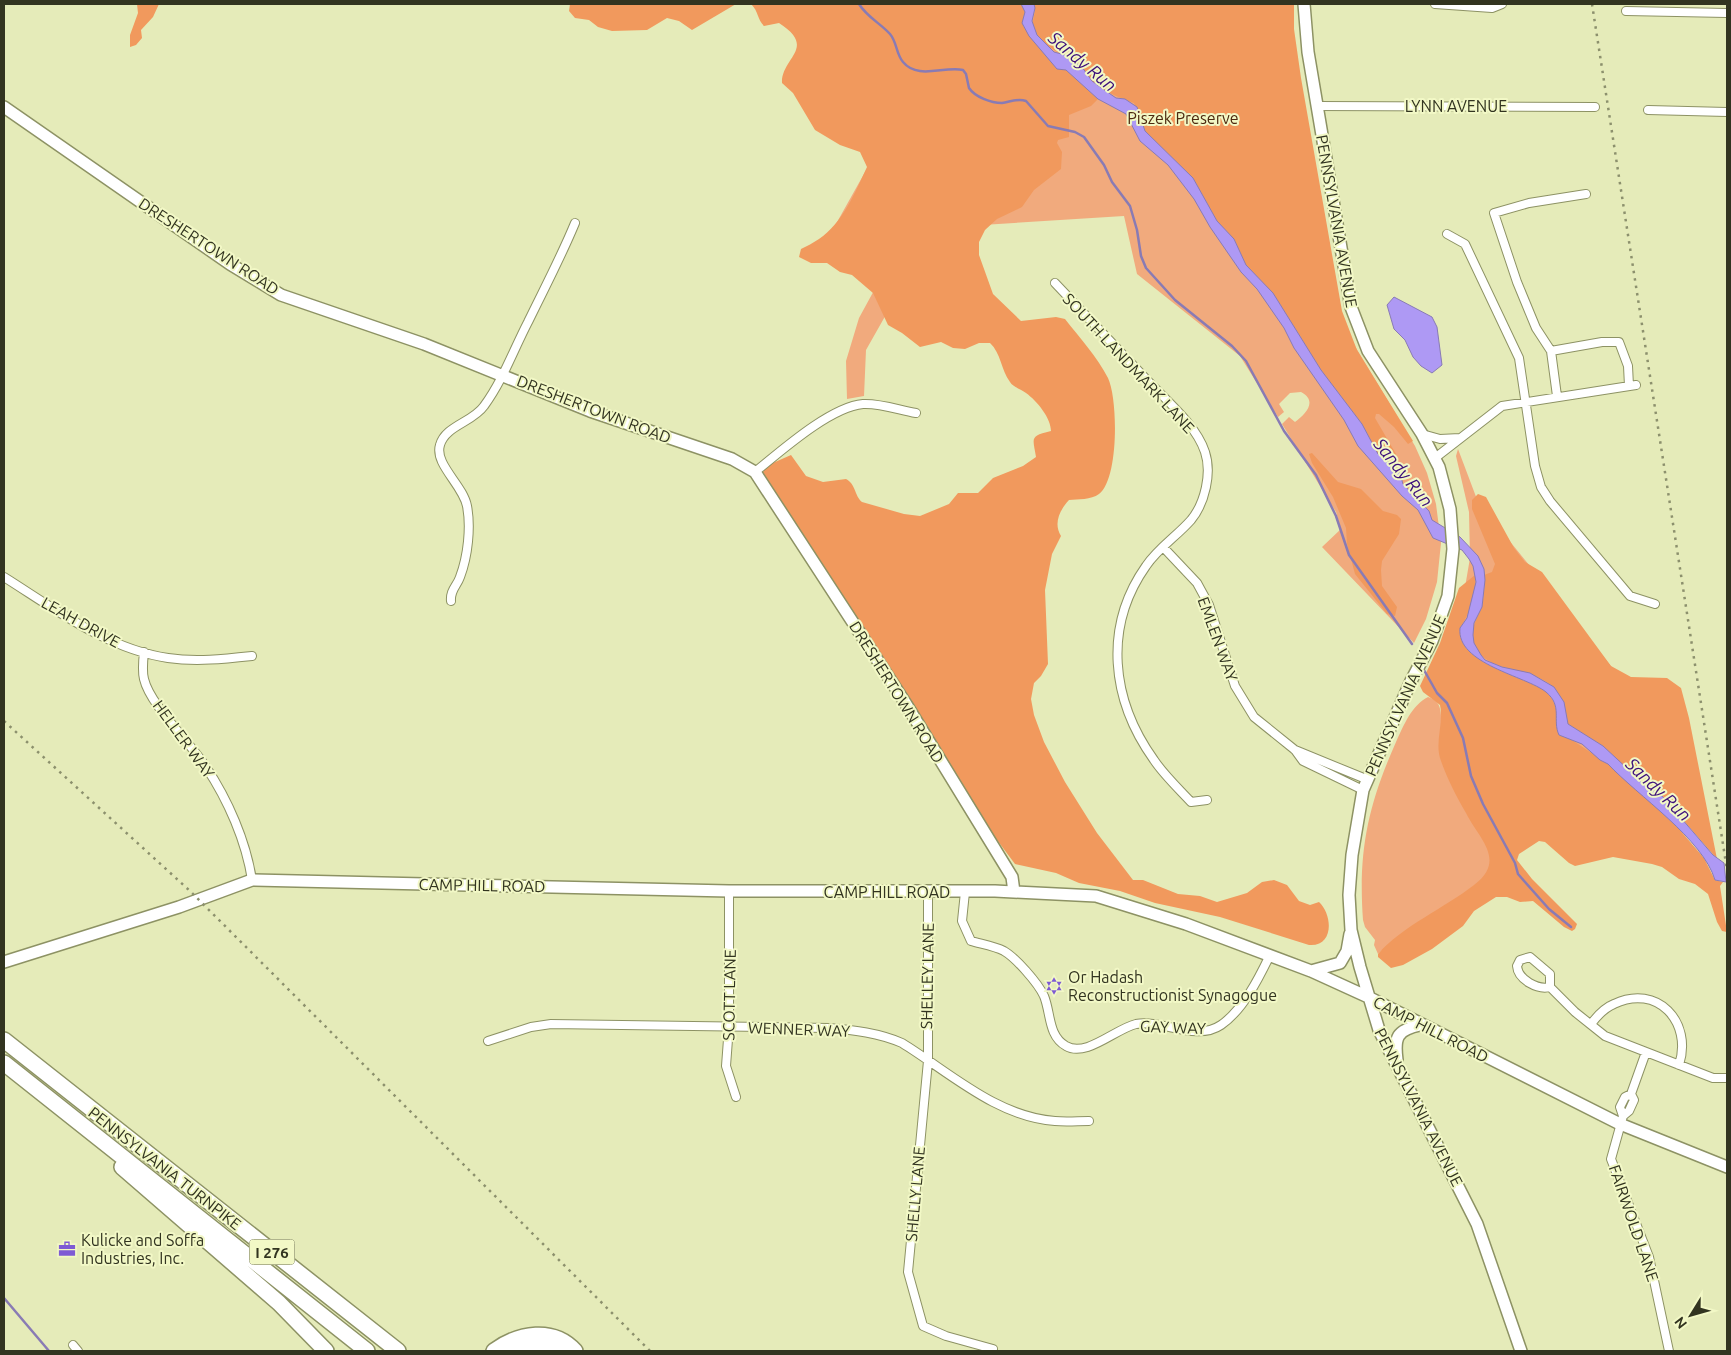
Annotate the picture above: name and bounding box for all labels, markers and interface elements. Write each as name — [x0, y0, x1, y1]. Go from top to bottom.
water label: Sandy Run — [1044, 26, 1121, 95]
street label: LYNN AVENUE — [1405, 97, 1507, 115]
park label: Piszek Preserve — [1127, 109, 1239, 127]
street label: PENNSYLVANIA AVENUE — [1313, 133, 1361, 309]
street label: DRESHERTOWN ROAD — [136, 194, 282, 298]
street label: SOUTH LANDMARK LANE — [1060, 289, 1198, 437]
street label: DRESHERTOWN ROAD — [514, 371, 674, 447]
water label: Sandy Run — [1370, 433, 1438, 510]
street label: LEAH DRIVE — [39, 593, 123, 651]
street label: EMLEN WAY — [1194, 594, 1242, 684]
street label: PENNSYLVANIA AVENUE — [1361, 611, 1449, 779]
street label: DRESHERTOWN ROAD — [846, 618, 948, 766]
street label: HELLER WAY — [150, 696, 219, 782]
water label: Sandy Run — [1622, 753, 1696, 825]
street label: CAMP HILL ROAD — [418, 875, 546, 895]
street label: CAMP HILL ROAD — [824, 883, 950, 901]
street label: SHELLEY LANE — [917, 923, 937, 1029]
street label: SCOTT LANE — [719, 949, 739, 1041]
place label: Or Hadash Reconstructionist Synagogue — [1068, 968, 1277, 1004]
synagogue icon: Or Hadash Reconstructionist Synagogue — [1044, 976, 1064, 996]
street label: CAMP HILL ROAD — [1370, 992, 1492, 1066]
street label: GAY WAY — [1140, 1017, 1207, 1037]
street label: WENNER WAY — [748, 1018, 851, 1040]
street label: PENNSYLVANIA AVENUE — [1371, 1025, 1467, 1189]
street label: PENNSYLVANIA TURNPIKE — [85, 1103, 245, 1233]
street label: SHELLY LANE — [902, 1146, 928, 1242]
street label: FAIRWOLD LANE — [1606, 1162, 1662, 1284]
place label: Kulicke and Soffa Industries, Inc. — [81, 1231, 204, 1267]
office icon: Kulicke and Soffa Industries, Inc. — [57, 1239, 77, 1259]
road number: I 276 — [250, 1240, 294, 1264]
north arrow — [1666, 1290, 1716, 1340]
text: N — [1671, 1314, 1690, 1332]

